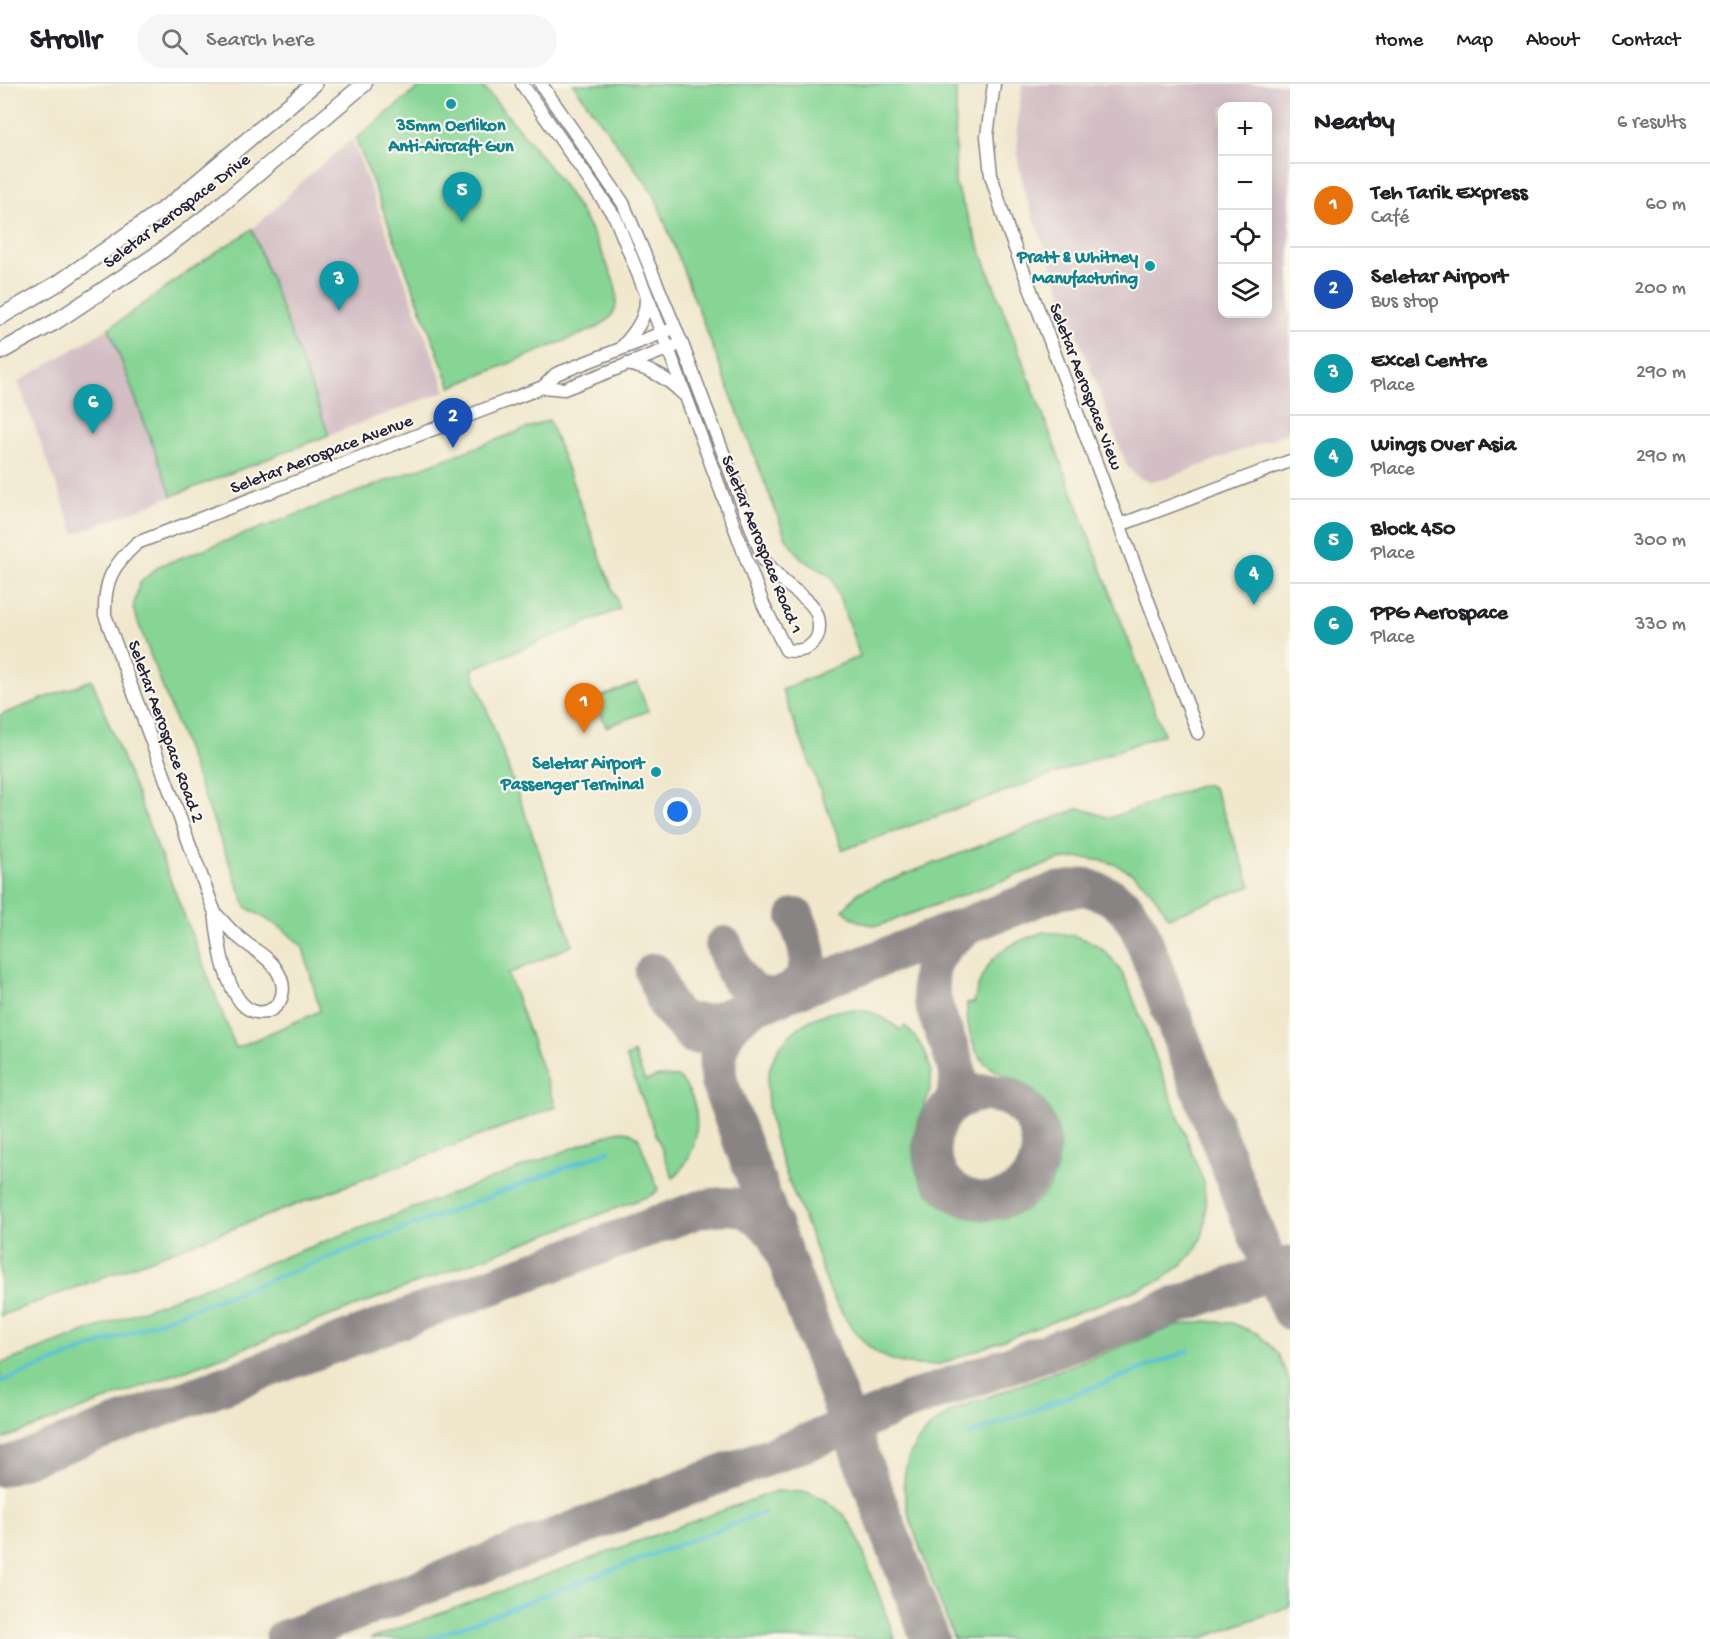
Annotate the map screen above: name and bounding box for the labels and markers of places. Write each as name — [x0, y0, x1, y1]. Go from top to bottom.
marker: 35mm Oerlikon Anti-Aircraft Gun — [444, 97, 458, 111]
place label: 35mm Oerlikon Anti-Aircraft Gun — [388, 116, 514, 158]
pin: 5 — [442, 172, 482, 222]
place label: Pratt & Whitney Manufacturing — [1016, 248, 1138, 290]
marker: Pratt & Whitney Manufacturing — [1143, 259, 1157, 273]
pin: 3 — [320, 262, 358, 311]
pin: 6 — [74, 384, 112, 434]
pin: 2 — [434, 398, 472, 448]
pin: 4 — [1234, 556, 1274, 605]
pin: 1 — [564, 684, 604, 733]
place label: Seletar Airport Passenger Terminal — [500, 754, 646, 796]
marker: Seletar Airport Passenger Terminal — [649, 765, 663, 779]

